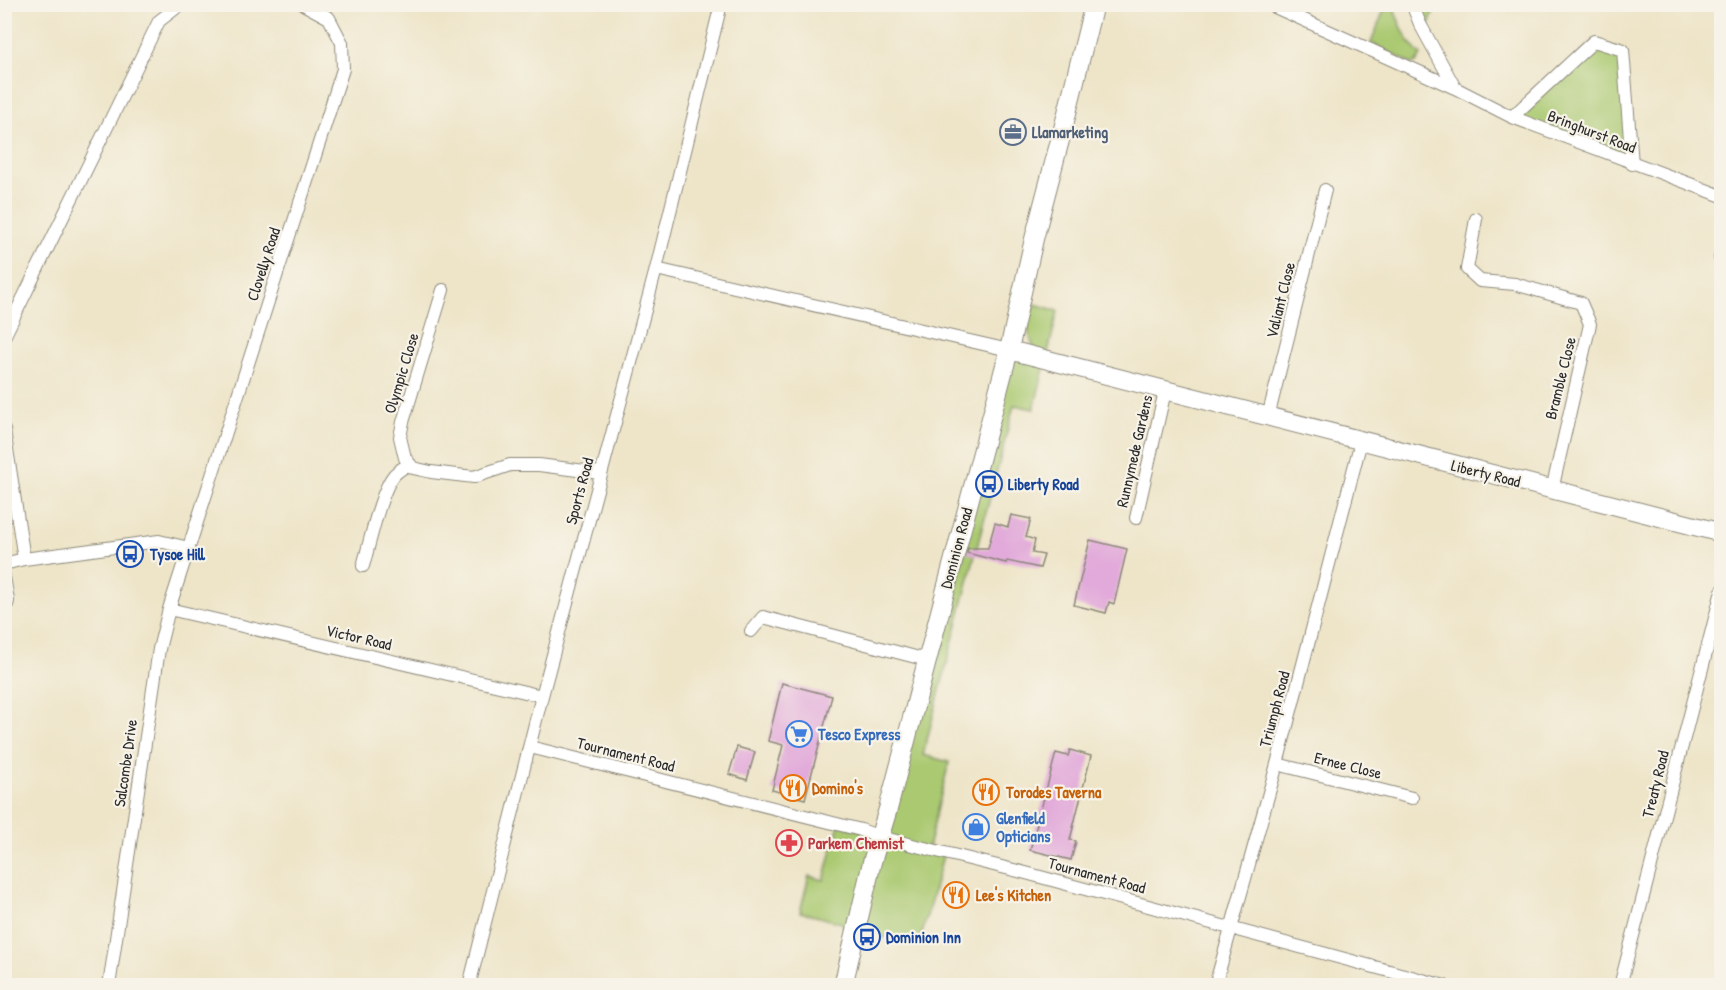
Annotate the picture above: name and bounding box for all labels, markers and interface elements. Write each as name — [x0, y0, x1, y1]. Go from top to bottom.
street label: Bringhurst Road — [1545, 104, 1639, 158]
office icon: Llamarketing — [998, 117, 1028, 147]
place label: Llamarketing — [1032, 121, 1108, 144]
street label: Clovelly Road — [241, 225, 285, 303]
street label: Valiant Close — [1260, 259, 1300, 340]
street label: Olympic Close — [378, 329, 424, 416]
street label: Bramble Close — [1539, 334, 1581, 422]
street label: Runnymede Gardens — [1110, 393, 1158, 509]
street label: Liberty Road — [1449, 454, 1523, 492]
street label: Sports Road — [560, 455, 598, 527]
bus stop icon: Liberty Road — [974, 469, 1004, 499]
place label: Liberty Road — [1008, 473, 1080, 496]
street label: Dominion Road — [935, 505, 977, 591]
bus stop icon: Tysoe Hill — [115, 539, 145, 569]
place label: Tysoe Hill — [149, 543, 206, 566]
street label: Victor Road — [324, 619, 394, 655]
street label: Triumph Road — [1253, 668, 1295, 750]
street label: Salcombe Drive — [108, 717, 142, 808]
supermarket icon: Tesco Express — [784, 719, 814, 749]
place label: Tesco Express — [817, 723, 901, 746]
street label: Tournament Road — [575, 731, 677, 777]
street label: Ernee Close — [1312, 746, 1385, 784]
street label: Treaty Road — [1636, 748, 1674, 820]
restaurant icon: Domino's — [778, 773, 808, 803]
place label: Domino's — [812, 777, 864, 799]
restaurant icon: Torodes Taverna — [971, 777, 1001, 807]
place label: Torodes Taverna — [1005, 781, 1102, 803]
place label: Glenfield Opticians — [996, 807, 1051, 848]
shop icon: Glenfield Opticians — [961, 812, 991, 842]
pharmacy icon: Parkem Chemist — [774, 828, 804, 858]
place label: Parkem Chemist — [808, 832, 904, 854]
street label: Tournament Road — [1046, 851, 1148, 899]
restaurant icon: Lee's Kitchen — [941, 880, 971, 910]
place label: Lee's Kitchen — [976, 884, 1051, 906]
bus stop icon: Dominion Inn — [852, 922, 882, 952]
place label: Dominion Inn — [886, 926, 961, 948]

